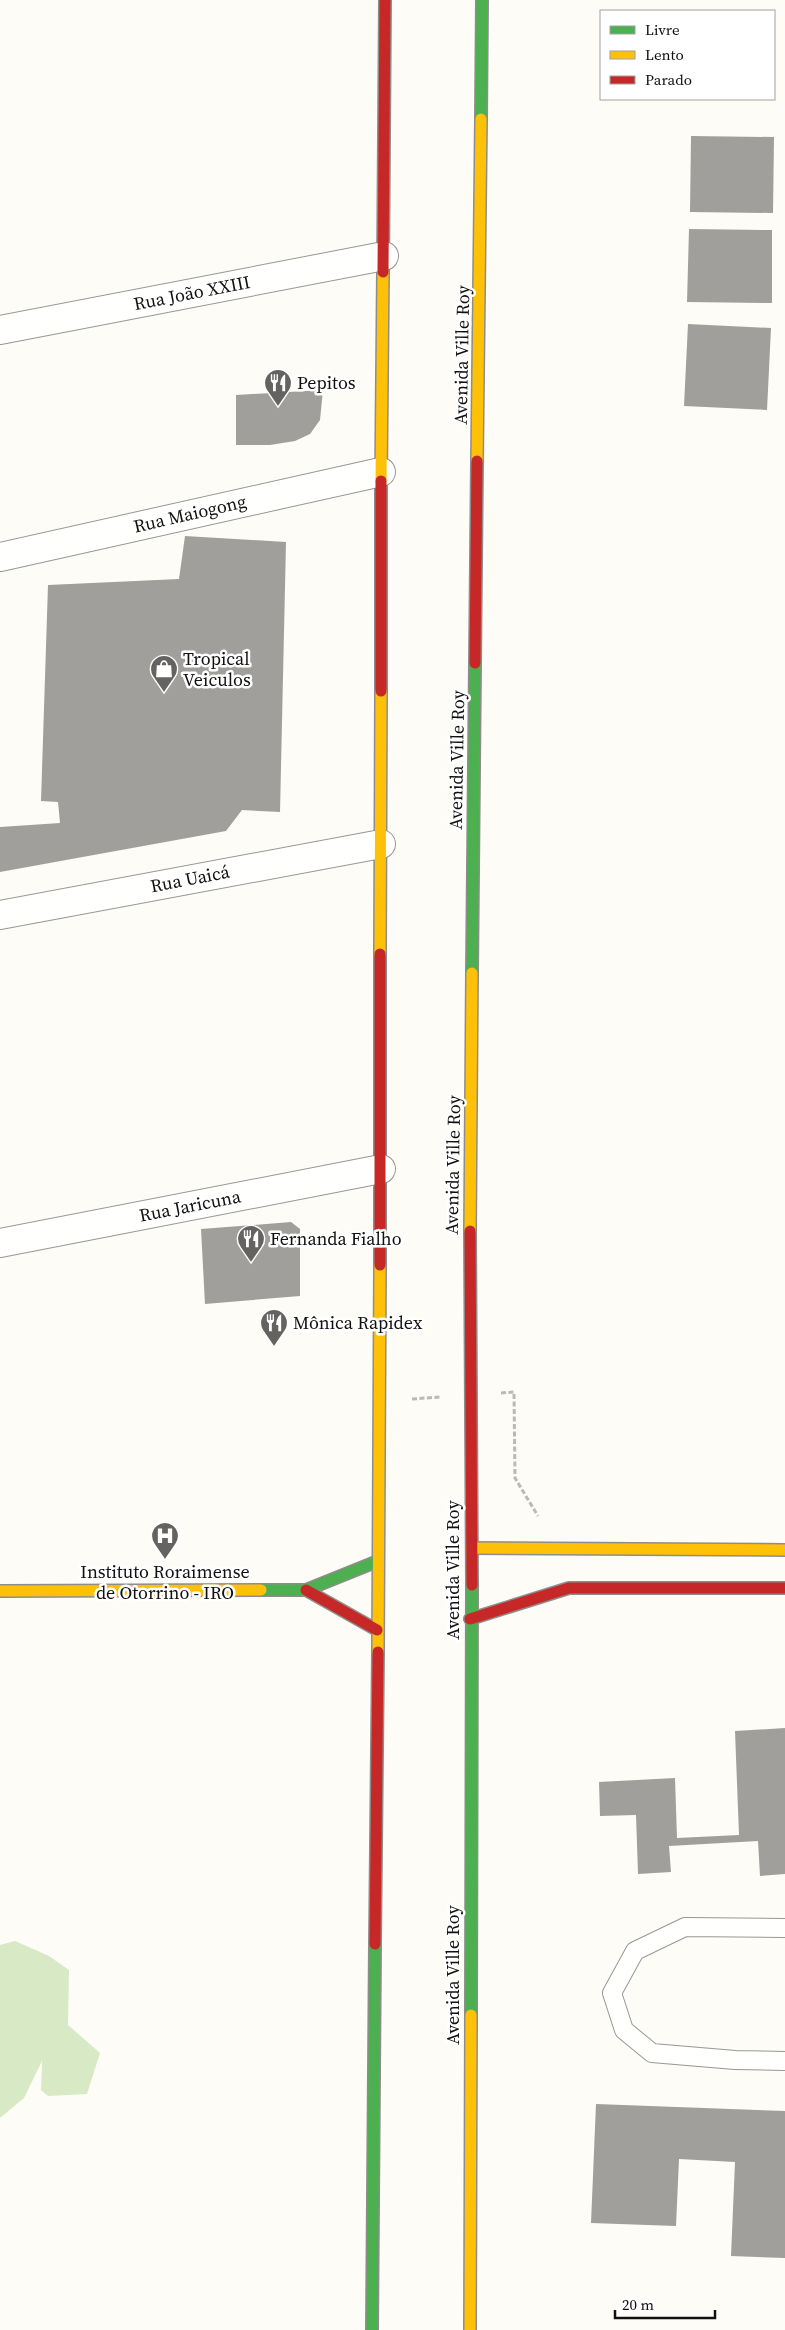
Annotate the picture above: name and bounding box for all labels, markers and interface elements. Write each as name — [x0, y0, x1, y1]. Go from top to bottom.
legend — [600, 10, 775, 100]
text: Livre — [645, 19, 680, 40]
text: Lento — [645, 44, 684, 65]
text: Parado — [645, 69, 692, 90]
street label: Rua João XXIII — [131, 269, 252, 316]
street label: Avenida Ville Roy — [448, 284, 475, 425]
restaurant icon: Pepitos — [263, 368, 293, 407]
place label: Pepitos — [297, 370, 356, 395]
street label: Rua Maiogong — [131, 488, 249, 539]
place label: Tropical Veiculos — [183, 646, 251, 692]
shop icon: Tropical Veiculos — [149, 654, 179, 693]
street label: Avenida Ville Roy — [443, 689, 470, 830]
street label: Rua Uaicá — [148, 858, 232, 898]
street label: Avenida Ville Roy — [439, 1094, 466, 1235]
street label: Rua Jaricuna — [137, 1183, 244, 1228]
restaurant icon: Fernanda Fialho — [236, 1224, 266, 1263]
place label: Fernanda Fialho — [270, 1226, 402, 1251]
restaurant icon: Mônica Rapidex — [259, 1308, 289, 1347]
place label: Mônica Rapidex — [293, 1310, 423, 1335]
street label: Avenida Ville Roy — [440, 1500, 465, 1640]
hospital icon: Instituto Roraimense de Otorrino - IRO — [150, 1521, 180, 1560]
place label: Instituto Roraimense de Otorrino - IRO — [80, 1559, 250, 1605]
street label: Avenida Ville Roy — [440, 1905, 465, 2045]
scale bar — [615, 2288, 715, 2320]
text: 20 m — [622, 2294, 654, 2315]

